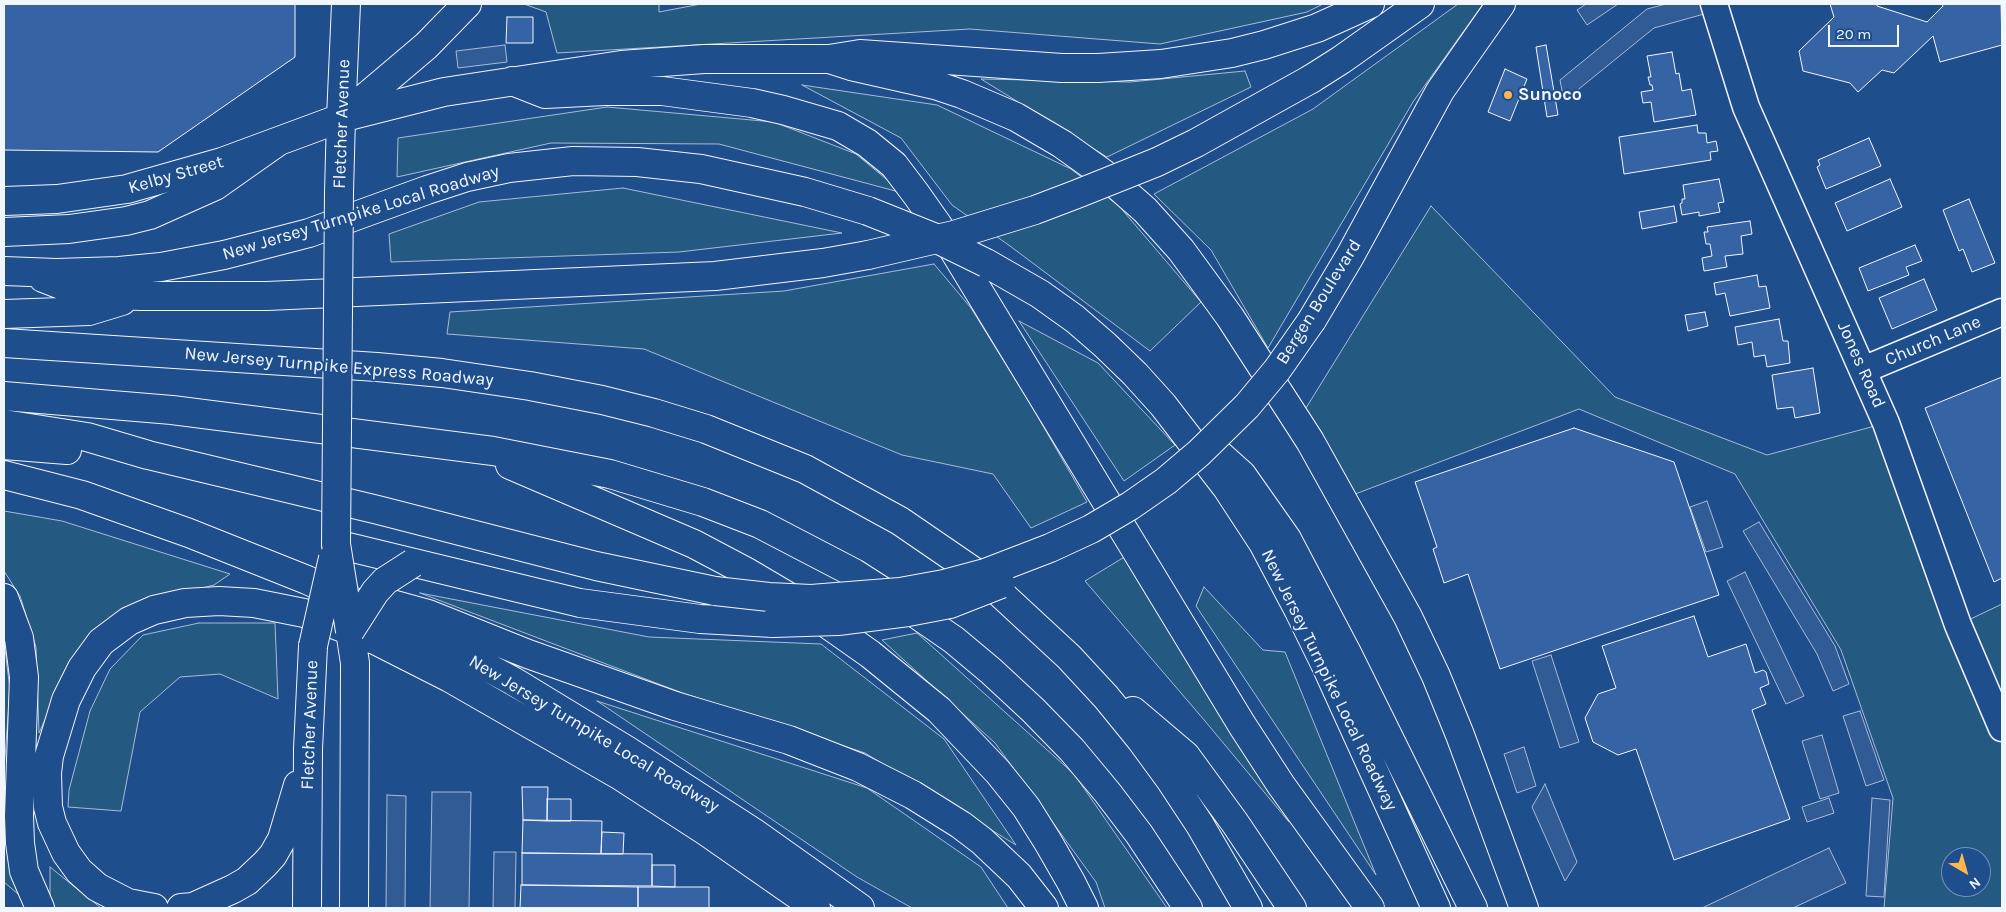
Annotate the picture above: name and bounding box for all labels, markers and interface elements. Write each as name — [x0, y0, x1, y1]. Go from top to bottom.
scale bar — [1831, 15, 1902, 47]
text: 20 m — [1836, 25, 1871, 43]
street label: Fletcher Avenue — [329, 59, 355, 189]
place label: Sunoco — [1518, 84, 1582, 106]
marker: Sunoco — [1502, 89, 1514, 101]
street label: Kelby Street — [126, 151, 226, 199]
street label: New Jersey Turnpike Local Roadway — [220, 161, 502, 265]
street label: Bergen Boulevard — [1272, 235, 1366, 369]
street label: Church Lane — [1882, 311, 1984, 371]
street label: Jones Road — [1832, 318, 1890, 412]
street label: New Jersey Turnpike Express Roadway — [183, 343, 495, 391]
street label: New Jersey Turnpike Local Roadway — [1256, 546, 1402, 814]
street label: New Jersey Turnpike Local Roadway — [465, 650, 723, 818]
street label: Fletcher Avenue — [297, 660, 323, 790]
north arrow — [1941, 847, 1991, 897]
text: N — [1966, 874, 1984, 893]

